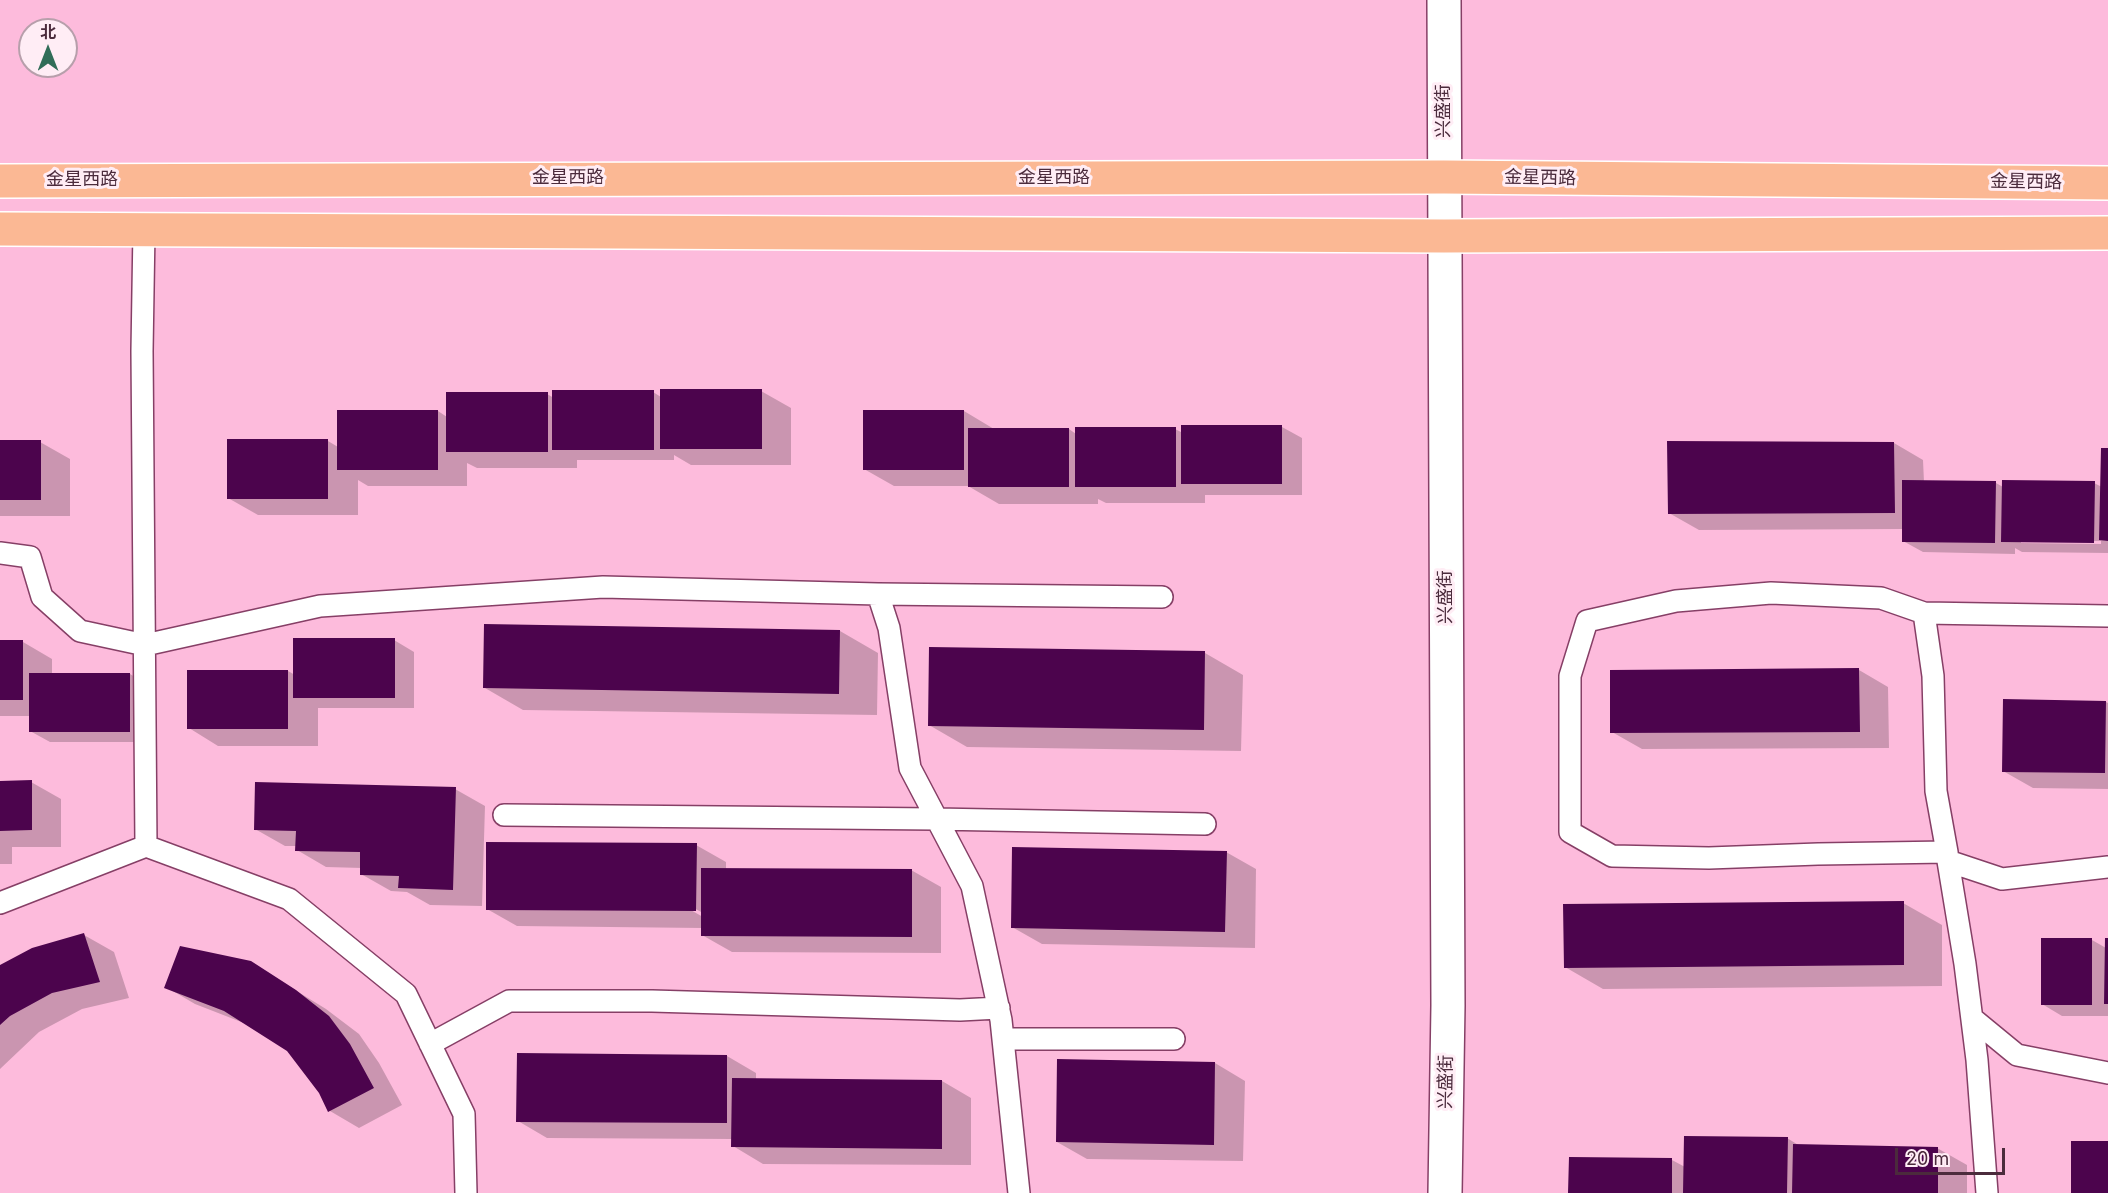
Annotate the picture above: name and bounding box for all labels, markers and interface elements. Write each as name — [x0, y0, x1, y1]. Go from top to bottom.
north arrow — [18, 18, 78, 78]
text: 北 — [40, 22, 56, 42]
street label: 兴盛街 — [1433, 84, 1455, 138]
street label: 金星西路 — [532, 167, 604, 189]
street label: 金星西路 — [1018, 167, 1090, 189]
street label: 金星西路 — [1504, 167, 1576, 189]
street label: 金星西路 — [46, 169, 118, 191]
street label: 金星西路 — [1990, 171, 2062, 193]
street label: 兴盛街 — [1435, 570, 1457, 624]
street label: 兴盛街 — [1435, 1055, 1457, 1109]
scale bar — [1898, 1136, 2008, 1174]
text: 20 m — [1906, 1148, 1949, 1169]

